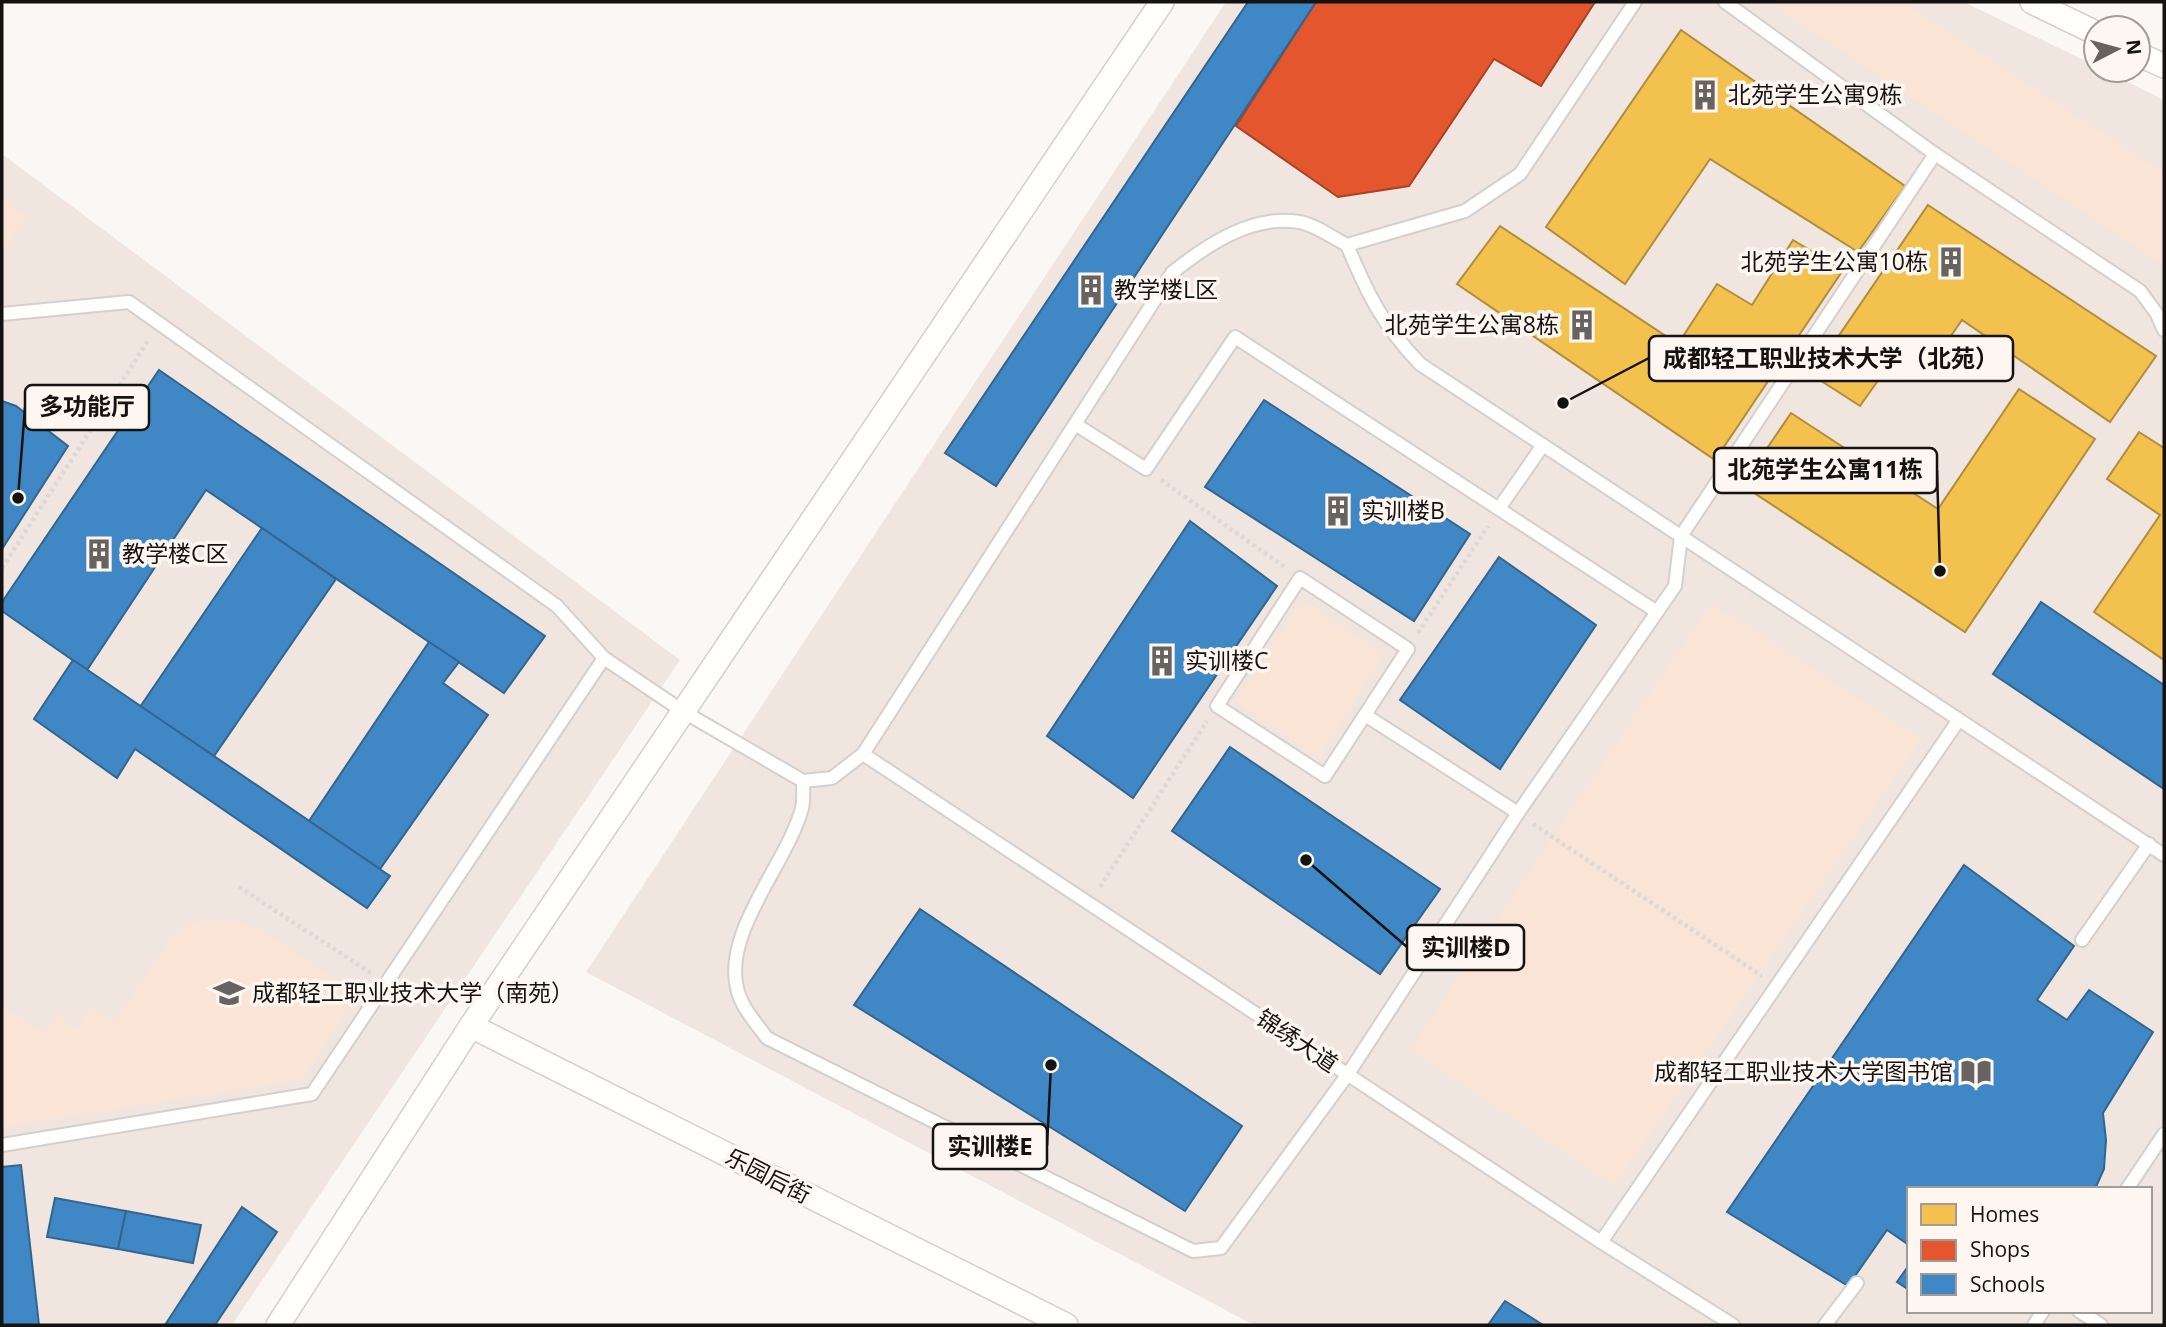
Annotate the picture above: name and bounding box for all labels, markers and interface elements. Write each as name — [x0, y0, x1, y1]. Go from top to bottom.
north arrow — [2082, 14, 2152, 84]
text: N — [2120, 38, 2148, 56]
building icon: 北苑学生公寓9栋 — [1688, 78, 1722, 112]
place label: 北苑学生公寓9栋 — [1728, 78, 1902, 110]
place label: 北苑学生公寓10栋 — [1741, 245, 1928, 277]
building icon: 北苑学生公寓10栋 — [1934, 245, 1968, 279]
building icon: 教学楼L区 — [1074, 273, 1108, 307]
place label: 教学楼L区 — [1114, 273, 1218, 305]
place label: 北苑学生公寓8栋 — [1385, 308, 1559, 340]
building icon: 北苑学生公寓8栋 — [1565, 308, 1599, 342]
callout: 成都轻工职业技术大学（北苑） — [1649, 336, 2013, 381]
text: 成都轻工职业技术大学（北苑） — [1663, 341, 1999, 374]
callout: 多功能厅 — [25, 385, 149, 430]
text: 多功能厅 — [39, 389, 135, 422]
callout: 北苑学生公寓11栋 — [1714, 448, 1937, 493]
text: 北苑学生公寓11栋 — [1727, 452, 1923, 485]
building icon: 实训楼B — [1321, 494, 1355, 528]
place label: 实训楼B — [1361, 494, 1445, 526]
building icon: 教学楼C区 — [82, 537, 116, 571]
place label: 教学楼C区 — [122, 537, 229, 569]
building icon: 实训楼C — [1145, 644, 1179, 678]
place label: 实训楼C — [1185, 644, 1269, 676]
callout: 实训楼D — [1407, 925, 1524, 970]
text: 实训楼D — [1421, 930, 1511, 963]
school or university icon: 成都轻工职业技术大学（南苑） — [212, 976, 246, 1010]
place label: 成都轻工职业技术大学（南苑） — [252, 976, 574, 1008]
street label: 锦绣大道 — [1250, 1001, 1345, 1079]
place label: 成都轻工职业技术大学图书馆 — [1654, 1055, 1953, 1087]
library icon: 成都轻工职业技术大学图书馆 — [1959, 1055, 1993, 1089]
callout: 实训楼E — [933, 1124, 1047, 1169]
text: 实训楼E — [947, 1129, 1033, 1162]
street label: 乐园后街 — [720, 1140, 817, 1210]
legend — [1907, 1187, 2152, 1313]
text: Homes — [1970, 1200, 2039, 1228]
text: Shops — [1970, 1235, 2030, 1263]
text: Schools — [1970, 1270, 2045, 1298]

